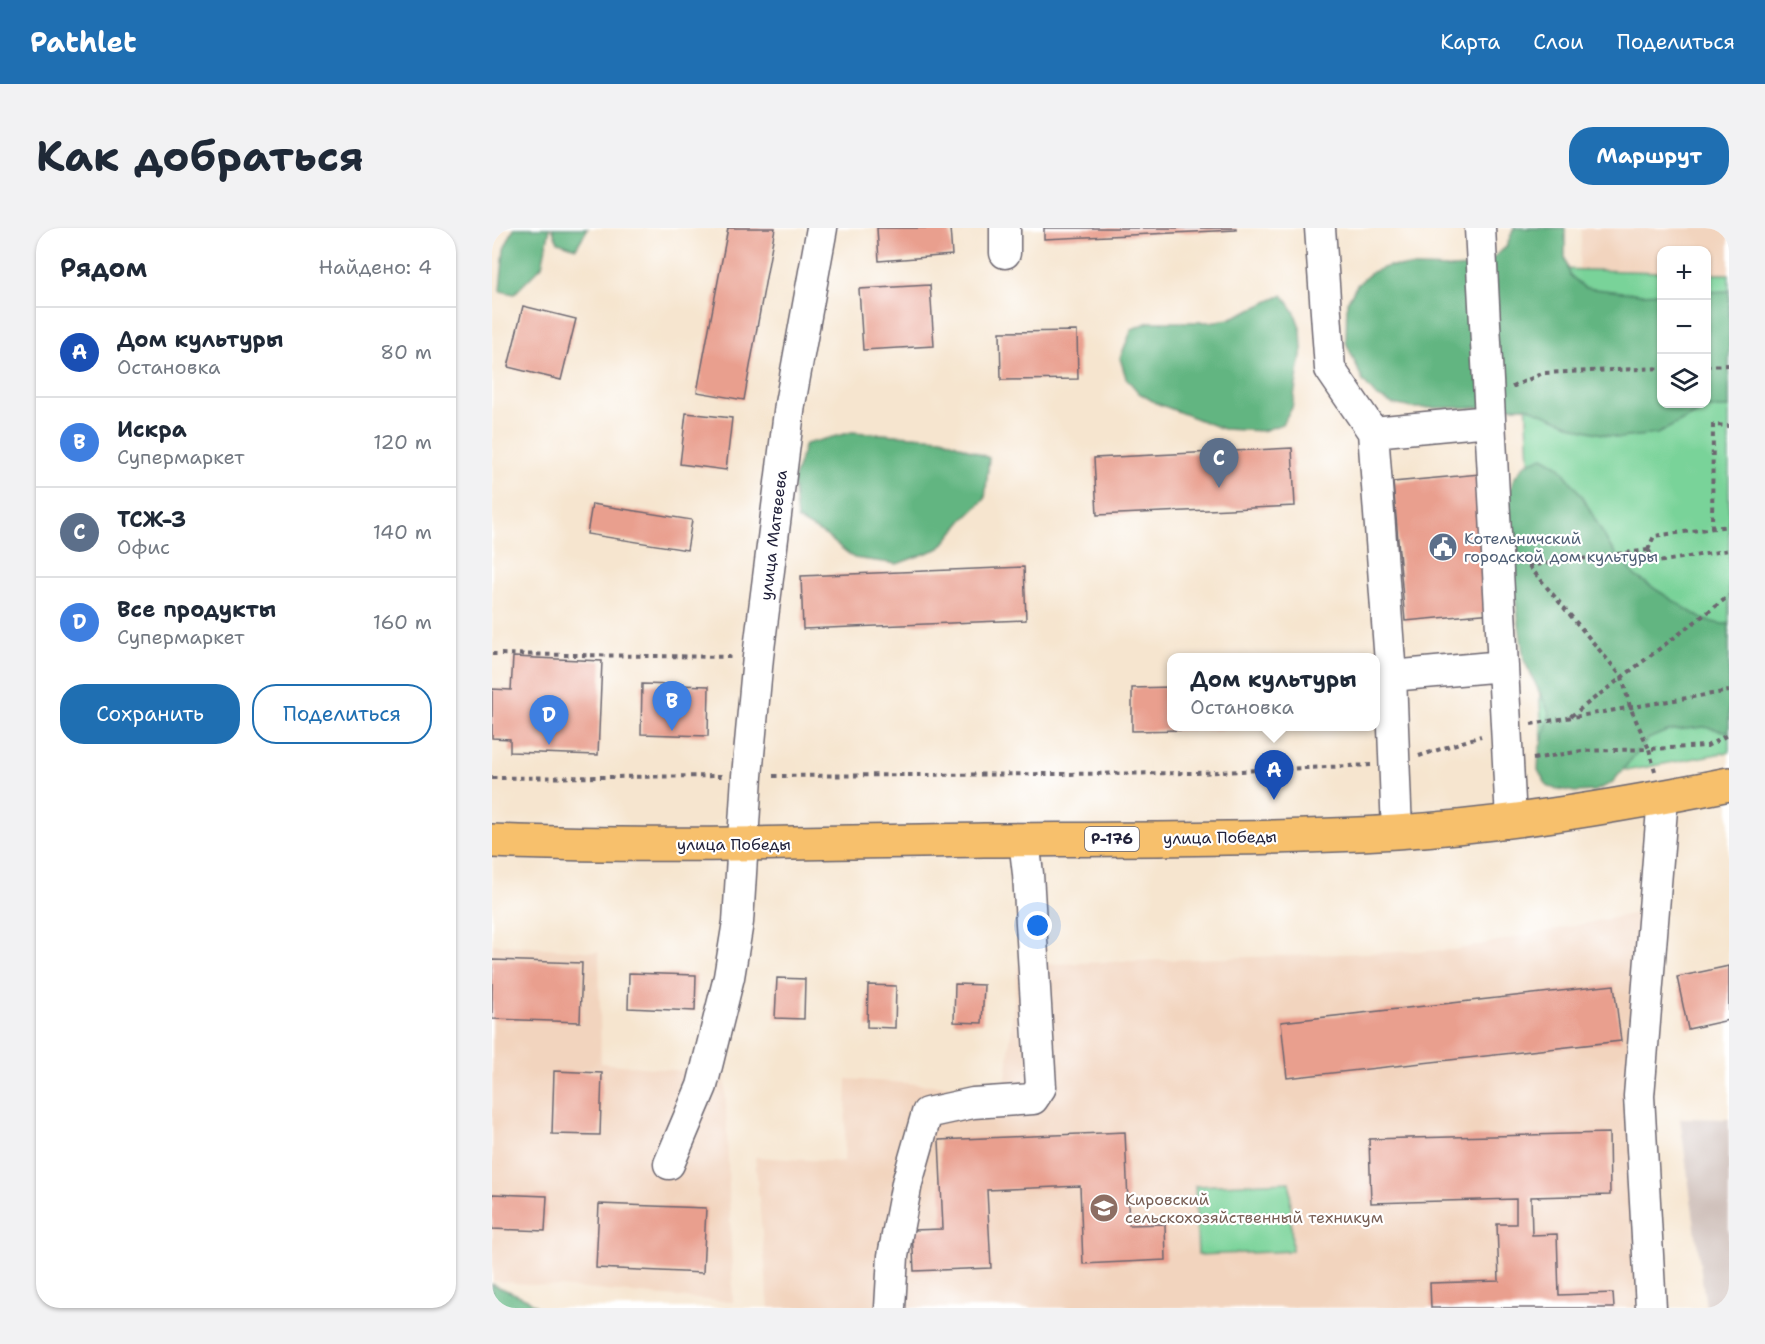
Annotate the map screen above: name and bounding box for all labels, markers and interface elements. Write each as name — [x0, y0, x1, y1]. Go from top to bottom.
text: Pathlet — [30, 23, 137, 61]
text: Карта — [1440, 28, 1500, 56]
text: Слои — [1533, 28, 1584, 56]
text: Поделиться — [1617, 28, 1735, 56]
button: Маршрут — [1569, 127, 1729, 185]
text: Как добраться — [36, 128, 364, 184]
map controls — [1657, 246, 1711, 408]
button: + — [1657, 246, 1711, 300]
text: Рядом — [60, 250, 147, 285]
text: Найдено: 4 — [319, 254, 432, 280]
button: − — [1657, 300, 1711, 354]
text: Дом культуры — [117, 325, 283, 354]
text: A — [72, 339, 87, 365]
text: 80 m — [380, 339, 432, 365]
text: Остановка — [117, 354, 221, 380]
button: layers — [1657, 354, 1711, 408]
text: Искра — [117, 415, 187, 444]
text: B — [73, 429, 86, 455]
text: 120 m — [373, 429, 432, 455]
pin: C — [1200, 438, 1238, 488]
text: Супермаркет — [117, 444, 244, 470]
street label: улица Матвеева — [755, 469, 792, 602]
text: ТСЖ-3 — [117, 505, 186, 534]
text: C — [73, 519, 86, 545]
text: 140 m — [373, 519, 432, 545]
place label: Котельничский городской дом культуры — [1464, 528, 1658, 567]
public building icon: Котельничский городской дом культуры — [1427, 531, 1459, 563]
text: Офис — [117, 534, 170, 560]
text: Все продукты — [117, 595, 276, 624]
text: D — [72, 609, 87, 635]
text: 160 m — [373, 609, 432, 635]
text: Супермаркет — [117, 624, 244, 650]
popup — [1167, 653, 1380, 731]
text: Дом культуры — [1190, 665, 1357, 694]
pin: B — [652, 682, 692, 731]
button: Сохранить — [60, 684, 240, 744]
button: Поделиться — [252, 684, 432, 744]
text: Остановка — [1190, 694, 1294, 720]
pin: D — [530, 696, 568, 745]
pin: A — [1254, 750, 1294, 800]
street label: улица Победы — [1163, 826, 1277, 849]
road number: Р-176 — [1085, 827, 1139, 851]
street label: улица Победы — [677, 834, 791, 855]
your location — [1023, 911, 1052, 940]
place label: Кировский сельскохозяйственный техникум — [1125, 1189, 1383, 1228]
school or university icon: Кировский сельскохозяйственный техникум — [1088, 1192, 1120, 1224]

